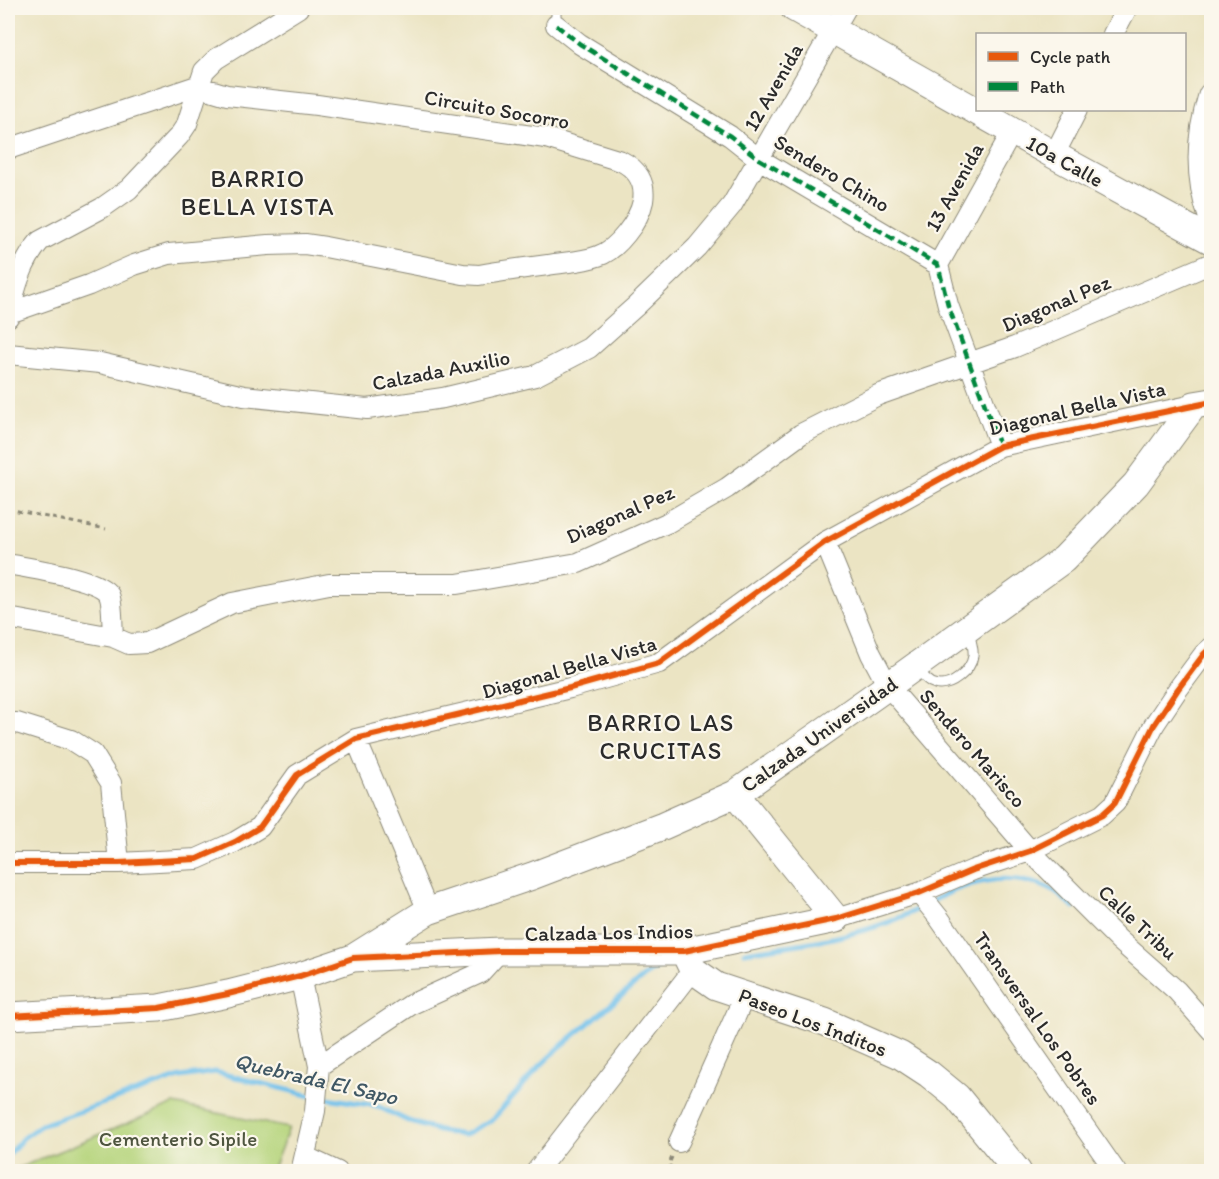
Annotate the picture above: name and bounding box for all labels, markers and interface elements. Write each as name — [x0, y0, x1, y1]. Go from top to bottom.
legend — [976, 33, 1186, 111]
street label: 12 Avenida — [738, 39, 808, 135]
text: Cycle path — [1030, 46, 1111, 68]
text: Path — [1030, 76, 1065, 98]
street label: Circuito Socorro — [422, 84, 572, 134]
street label: Sendero Chino — [770, 129, 894, 217]
street label: 10a Calle — [1022, 130, 1108, 192]
street label: 13 Avenida — [919, 138, 989, 236]
district label: BARRIO BELLA VISTA — [181, 164, 335, 221]
street label: Diagonal Pez — [998, 269, 1114, 337]
street label: Calzada Auxilio — [370, 344, 512, 396]
street label: Diagonal Bella Vista — [986, 376, 1168, 440]
street label: Diagonal Pez — [562, 479, 678, 549]
street label: Diagonal Bella Vista — [479, 630, 659, 704]
street label: Calzada Universidad — [736, 670, 902, 797]
street label: Sendero Marisco — [914, 683, 1032, 813]
district label: BARRIO LAS CRUCITAS — [587, 708, 735, 765]
street label: Calle Tribu — [1093, 879, 1183, 965]
street label: Calzada Los Indios — [524, 918, 694, 946]
street label: Transversal Los Pobres — [969, 927, 1107, 1109]
street label: Paseo Los Inditos — [735, 982, 891, 1062]
water label: Quebrada El Sapo — [232, 1047, 401, 1111]
park label: Cementerio Sipile — [99, 1126, 257, 1151]

